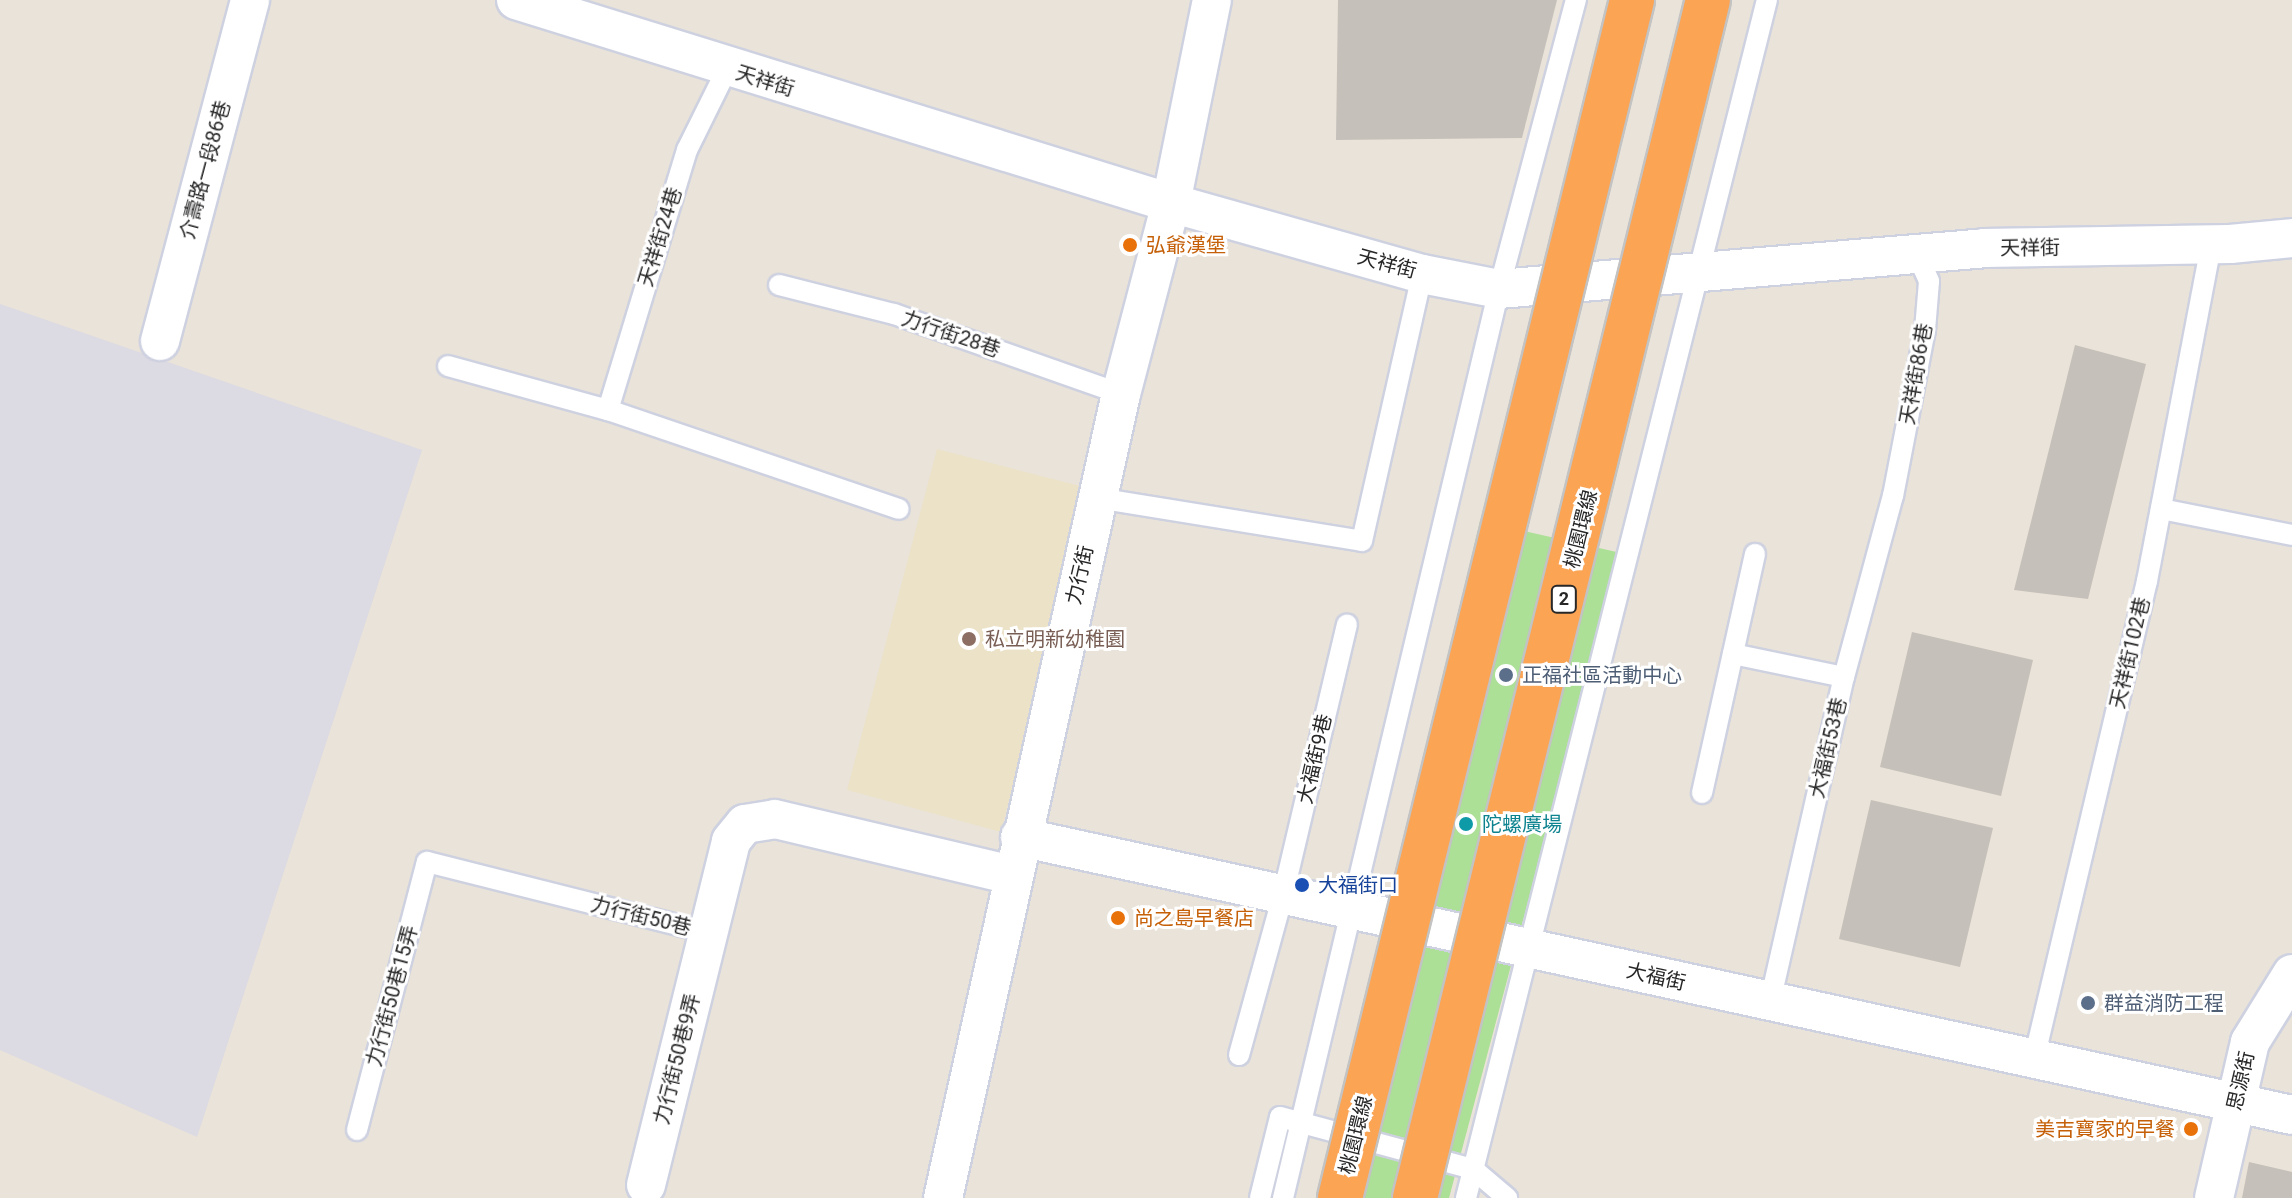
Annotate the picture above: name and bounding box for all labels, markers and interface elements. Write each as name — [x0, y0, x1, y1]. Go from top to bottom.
street label: 天祥街 — [733, 61, 797, 101]
street label: 介壽路一段86巷 — [175, 98, 235, 242]
street label: 天祥街24巷 — [634, 184, 686, 290]
place label: 弘爺漢堡 — [1146, 233, 1226, 257]
street label: 天祥街 — [2000, 235, 2060, 261]
marker: 弘爺漢堡 — [1121, 236, 1139, 254]
street label: 天祥街 — [1355, 245, 1419, 283]
street label: 力行街28巷 — [899, 306, 1003, 362]
street label: 天祥街86巷 — [1895, 321, 1937, 427]
street label: 桃園環線 — [1560, 487, 1602, 571]
street label: 力行街 — [1062, 543, 1098, 607]
road number: 2 — [1550, 585, 1578, 613]
street label: 天祥街102巷 — [2106, 595, 2154, 711]
place label: 私立明新幼稚園 — [985, 627, 1125, 651]
marker: 私立明新幼稚園 — [960, 630, 978, 648]
place label: 正福社區活動中心 — [1522, 663, 1682, 687]
marker: 正福社區活動中心 — [1497, 666, 1515, 684]
street label: 大福街53巷 — [1805, 695, 1851, 801]
street label: 大福街9巷 — [1293, 712, 1337, 806]
place label: 陀螺廣場 — [1482, 812, 1562, 836]
marker: 陀螺廣場 — [1457, 815, 1475, 833]
place label: 大福街口 — [1318, 873, 1398, 897]
marker: 大福街口 — [1293, 876, 1311, 894]
street label: 力行街50巷 — [588, 892, 694, 940]
place label: 尚之島早餐店 — [1134, 906, 1254, 930]
marker: 尚之島早餐店 — [1109, 909, 1127, 927]
street label: 力行街50巷15弄 — [362, 923, 422, 1069]
street label: 大福街 — [1624, 959, 1688, 995]
street label: 力行街50巷9弄 — [649, 991, 705, 1127]
place label: 群益消防工程 — [2104, 991, 2224, 1015]
marker: 群益消防工程 — [2079, 994, 2097, 1012]
street label: 思源街 — [2223, 1049, 2259, 1113]
street label: 桃園環線 — [1335, 1093, 1377, 1177]
place label: 美吉寶家的早餐 — [2035, 1117, 2175, 1141]
marker: 美吉寶家的早餐 — [2182, 1120, 2200, 1138]

